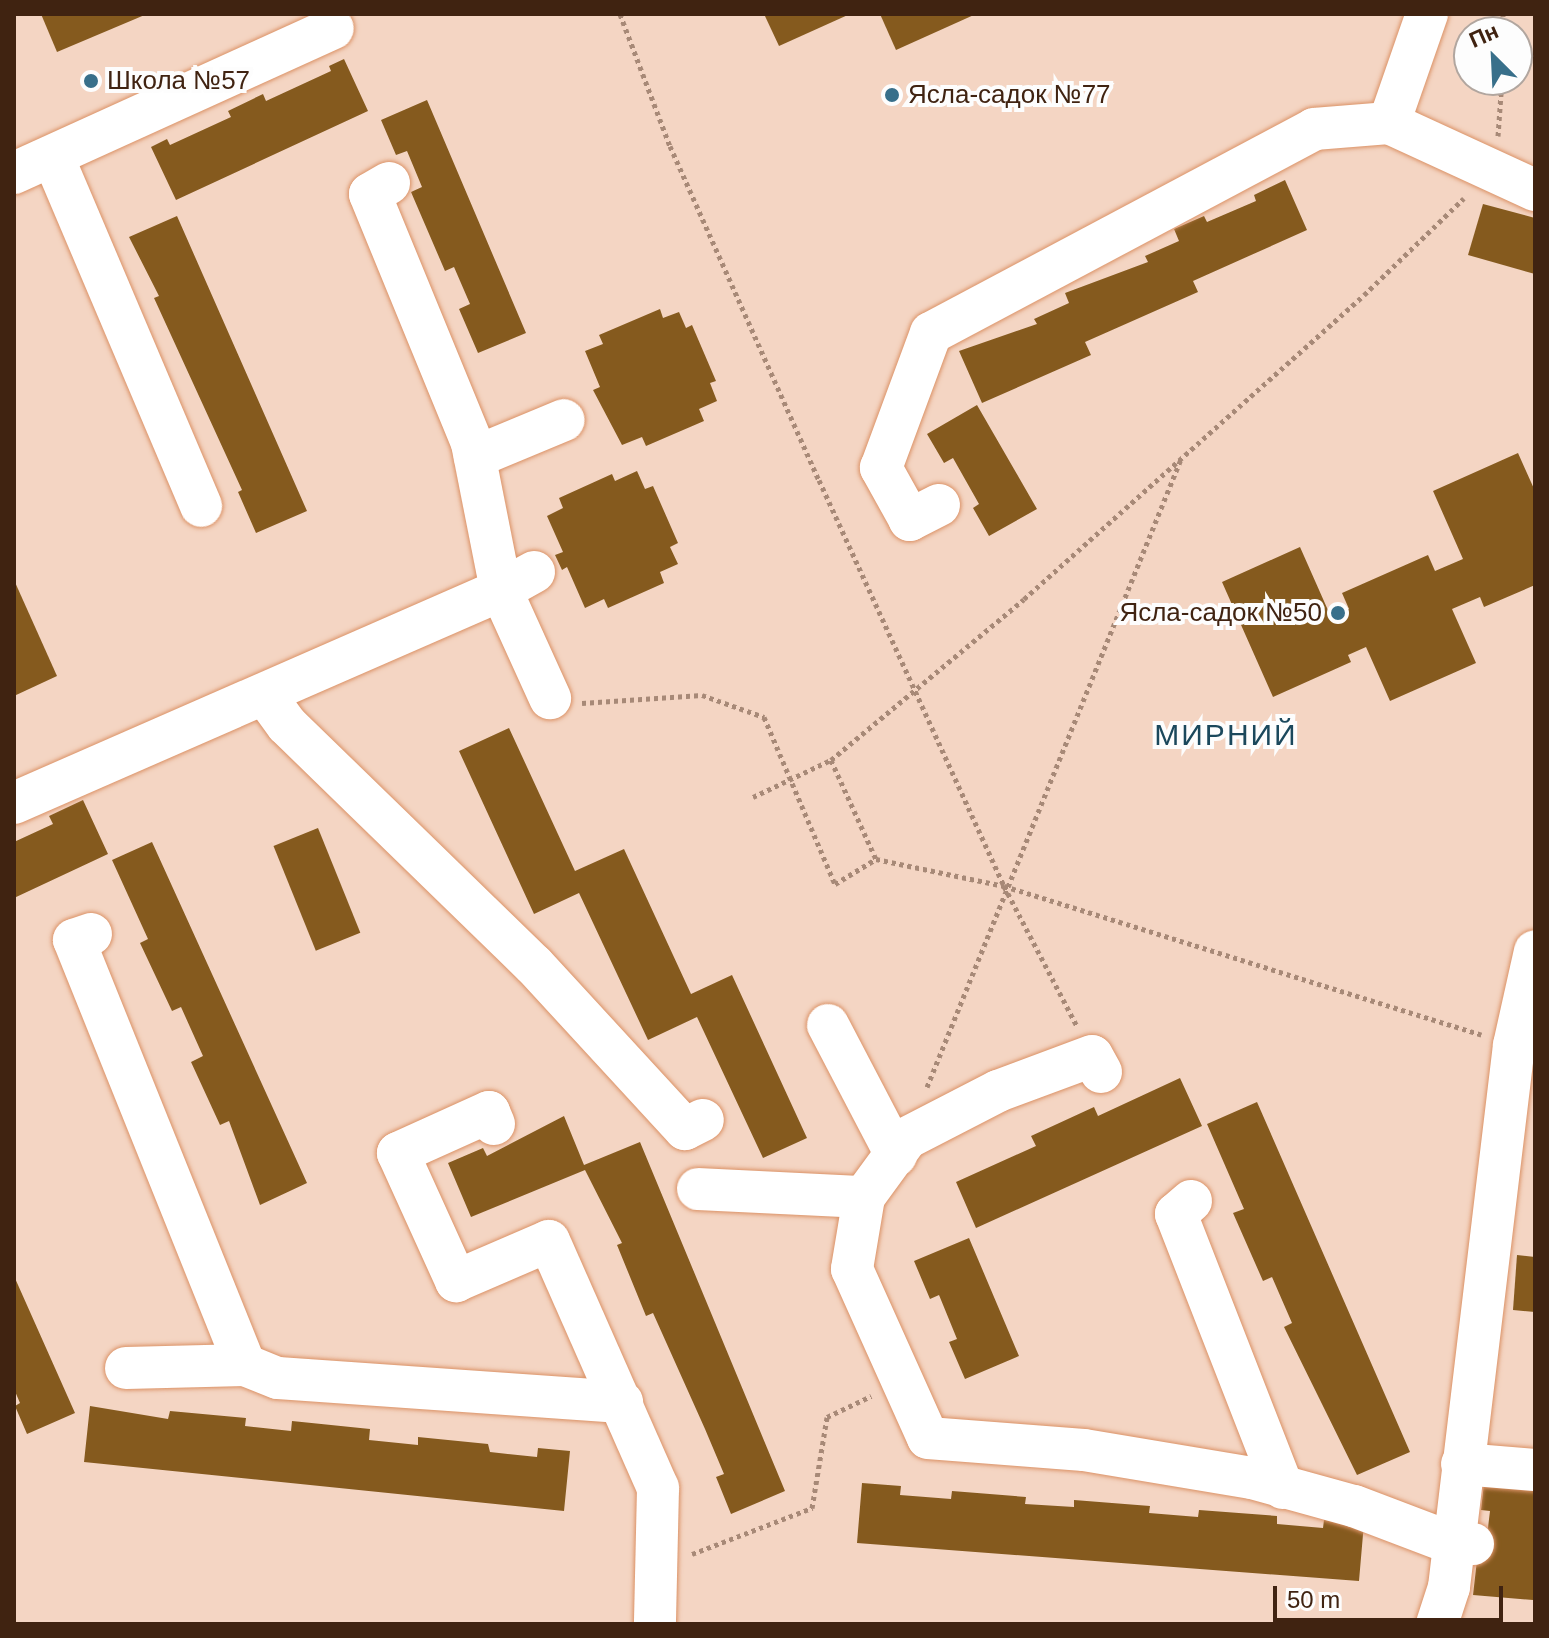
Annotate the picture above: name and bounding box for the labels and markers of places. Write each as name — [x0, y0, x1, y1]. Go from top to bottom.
place label: Школа №57 — [107, 65, 250, 97]
marker: Школа №57 — [82, 72, 100, 90]
place label: Ясла-садок №77 — [908, 79, 1111, 111]
marker: Ясла-садок №77 — [883, 86, 901, 104]
place label: Ясла-садок №50 — [1119, 597, 1322, 629]
marker: Ясла-садок №50 — [1329, 604, 1347, 622]

